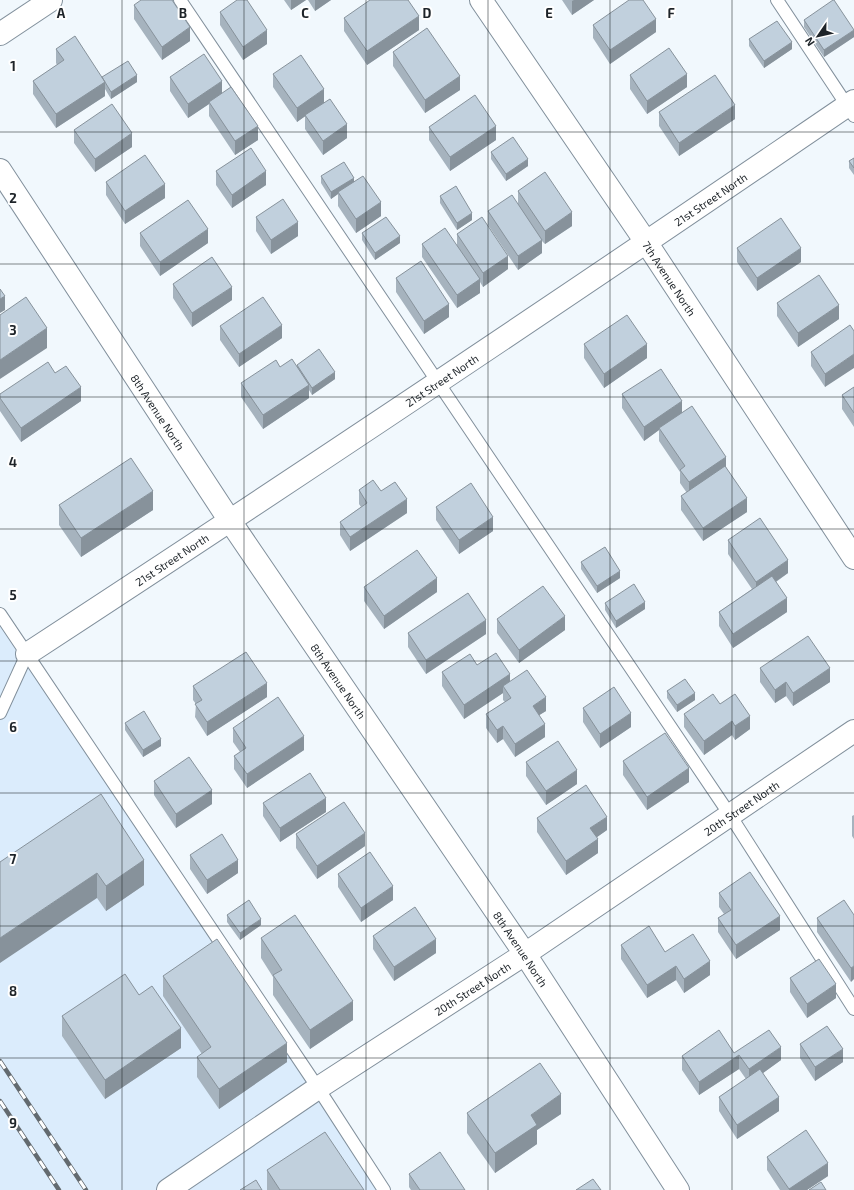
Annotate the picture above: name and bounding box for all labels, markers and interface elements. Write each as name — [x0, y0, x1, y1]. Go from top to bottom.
text: A — [57, 5, 66, 21]
text: B — [179, 5, 187, 21]
text: C — [301, 5, 309, 21]
text: D — [423, 5, 432, 21]
text: E — [545, 5, 553, 21]
text: F — [667, 5, 675, 21]
north arrow — [798, 16, 838, 56]
text: N — [802, 35, 817, 49]
text: 1 — [10, 58, 16, 74]
street label: 21st Street North — [671, 170, 749, 228]
text: 2 — [9, 190, 17, 206]
street label: 7th Avenue North — [640, 238, 699, 318]
text: 3 — [9, 322, 17, 338]
street label: 21st Street North — [403, 351, 480, 409]
street label: 8th Avenue North — [129, 371, 188, 452]
text: 4 — [9, 454, 17, 470]
street label: 21st Street North — [133, 530, 211, 588]
text: 5 — [9, 587, 17, 603]
street label: 8th Avenue North — [309, 641, 369, 721]
text: 6 — [9, 719, 17, 735]
street label: 20th Street North — [701, 777, 781, 838]
text: 7 — [10, 851, 17, 867]
street label: 8th Avenue North — [491, 909, 551, 989]
street label: 20th Street North — [432, 959, 513, 1018]
text: 8 — [9, 983, 17, 999]
text: 9 — [9, 1115, 17, 1131]

